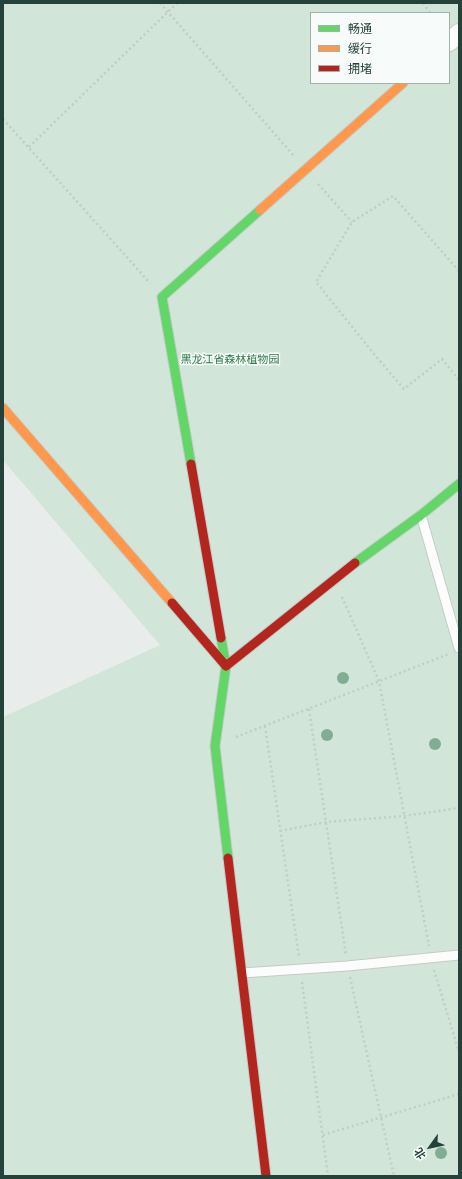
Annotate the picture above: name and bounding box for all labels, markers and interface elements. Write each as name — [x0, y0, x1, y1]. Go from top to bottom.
legend — [310, 12, 450, 84]
text: 畅通 — [348, 20, 372, 37]
text: 缓行 — [348, 40, 372, 57]
text: 拥堵 — [348, 60, 372, 77]
park label: 黑龙江省森林植物园 — [181, 353, 279, 367]
north arrow — [410, 1127, 450, 1167]
text: 北 — [410, 1145, 429, 1163]

